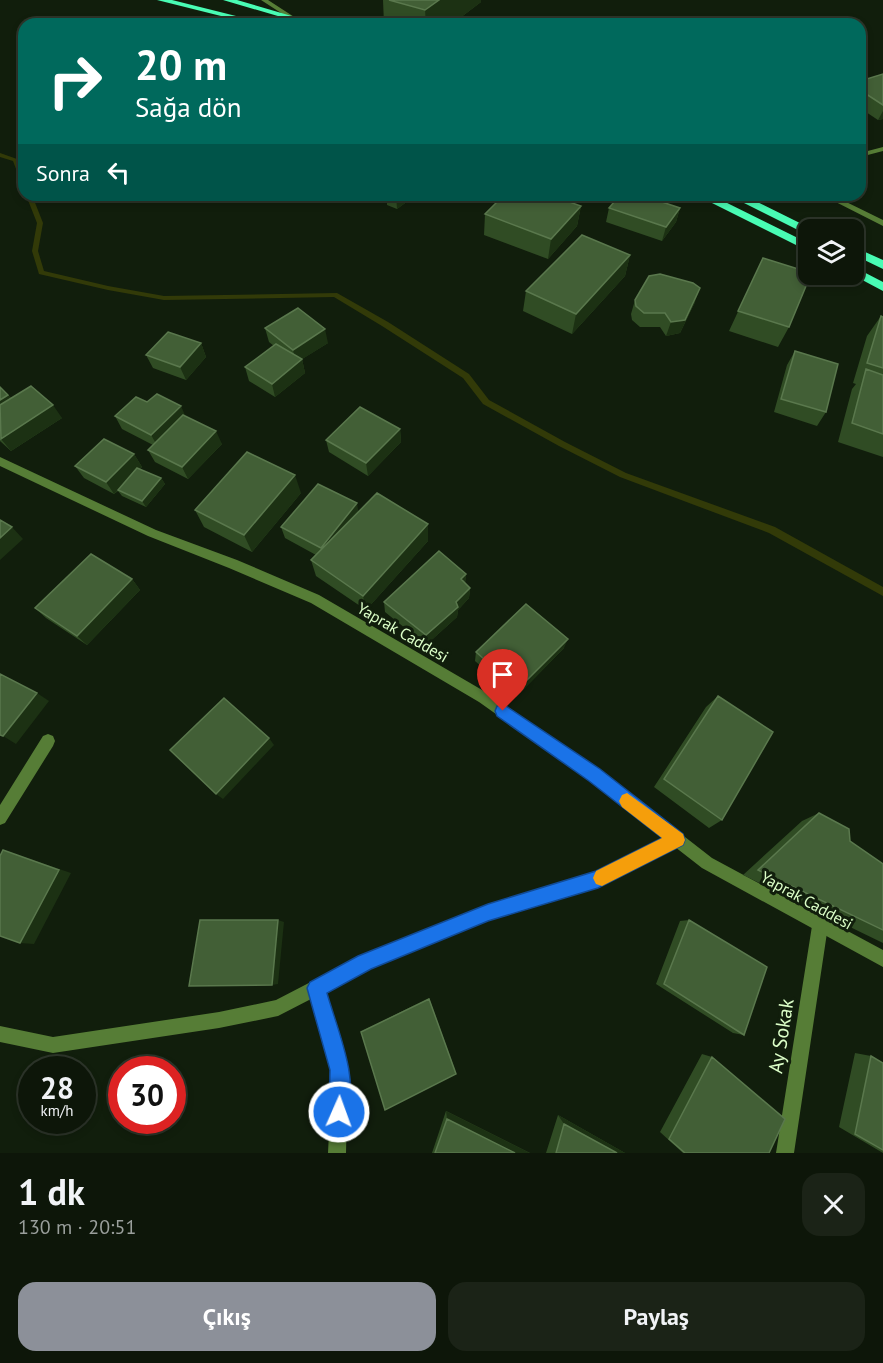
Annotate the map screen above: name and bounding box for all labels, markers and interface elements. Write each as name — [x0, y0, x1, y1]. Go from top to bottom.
text: 20 m — [135, 37, 227, 92]
icon: right — [36, 42, 114, 120]
text: Sağa dön — [135, 90, 242, 124]
icon: left — [102, 156, 135, 189]
text: Sonra — [36, 159, 90, 187]
map controls — [798, 219, 864, 285]
button: layers — [798, 219, 864, 285]
street label: Yaprak Caddesi — [354, 598, 452, 666]
pin — [477, 649, 528, 711]
icon: arrive — [486, 658, 519, 691]
street label: Yaprak Caddesi — [757, 866, 857, 934]
street label: Ay Sokak — [762, 996, 800, 1075]
speed limit sign: 30 — [108, 1056, 186, 1134]
text: 28 — [40, 1068, 74, 1107]
position arrow — [307, 1080, 371, 1144]
text: km/h — [41, 1101, 73, 1120]
text: 1 dk — [18, 1168, 85, 1215]
button: close — [802, 1173, 865, 1236]
text: 130 m · 20:51 — [18, 1214, 136, 1240]
button: Çıkış — [18, 1282, 436, 1351]
button: Paylaş — [448, 1282, 865, 1351]

